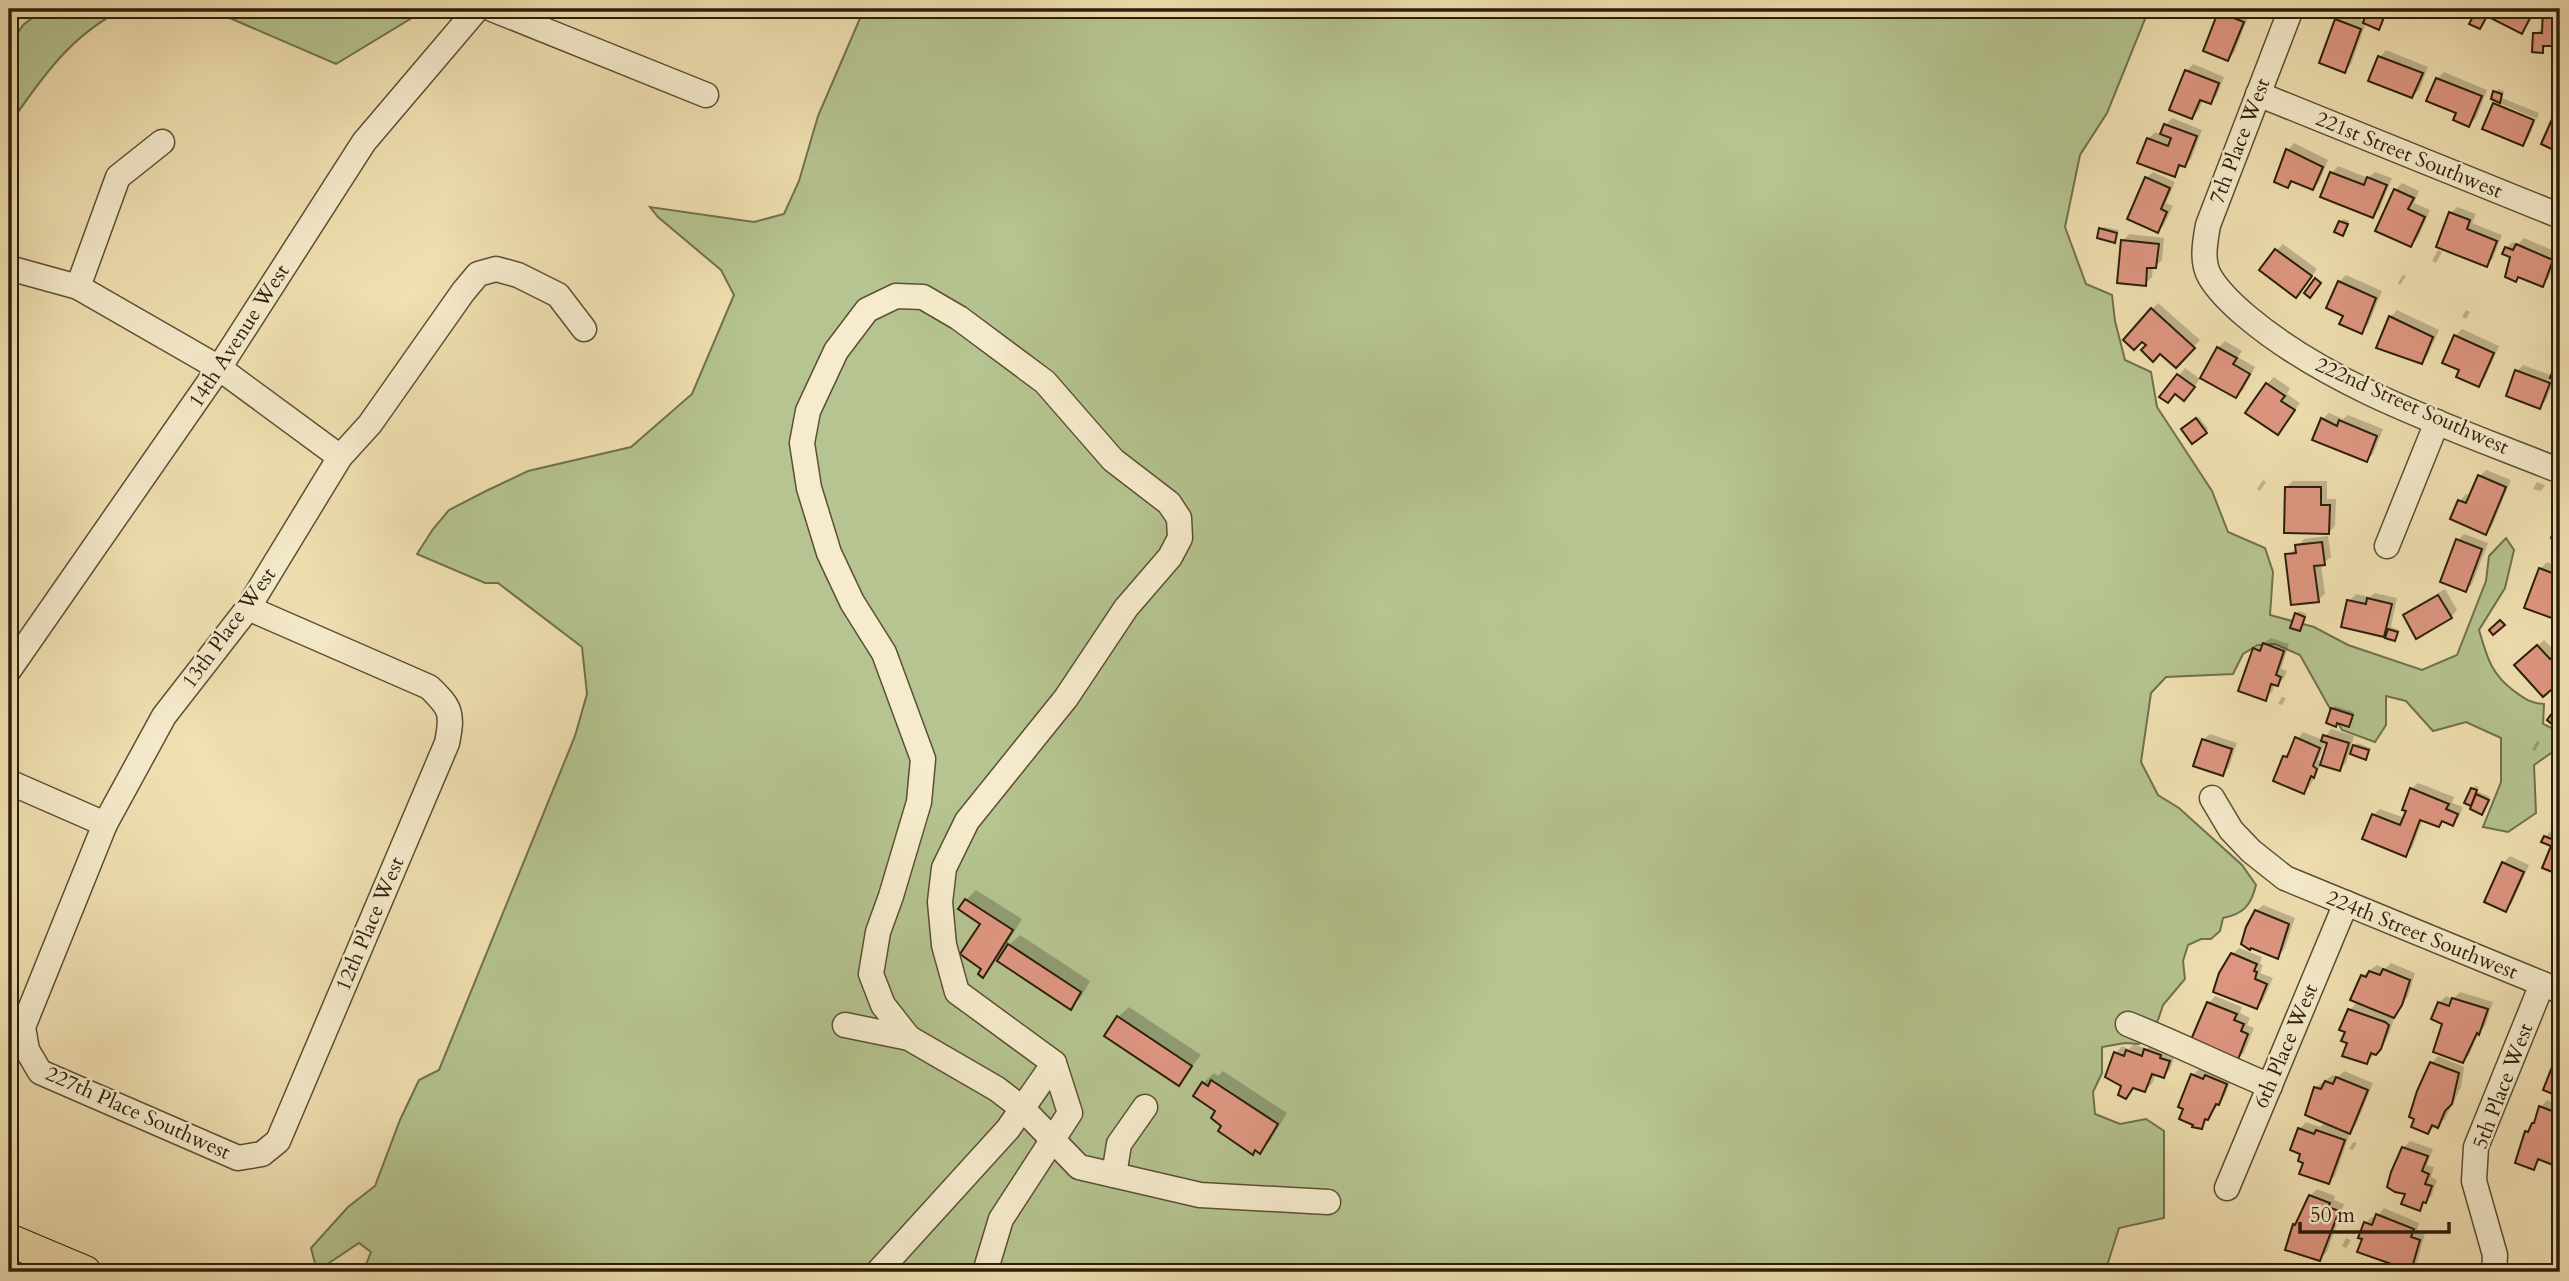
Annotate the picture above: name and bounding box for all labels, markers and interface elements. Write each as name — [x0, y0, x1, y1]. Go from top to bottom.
street label: 7th Place West — [2203, 74, 2277, 208]
street label: 221st Street Southwest — [2311, 104, 2507, 206]
street label: 14th Avenue West — [182, 258, 296, 413]
street label: 222nd Street Southwest — [2311, 350, 2514, 462]
street label: 13th Place West — [175, 561, 283, 694]
street label: 12th Place West — [329, 852, 411, 996]
street label: 224th Street Southwest — [2322, 883, 2522, 987]
street label: 6th Place West — [2247, 979, 2325, 1113]
street label: 5th Place West — [2466, 1019, 2540, 1153]
street label: 227th Place Southwest — [41, 1059, 235, 1167]
scale bar — [2300, 1190, 2448, 1234]
text: 50 m — [2310, 1201, 2355, 1230]

